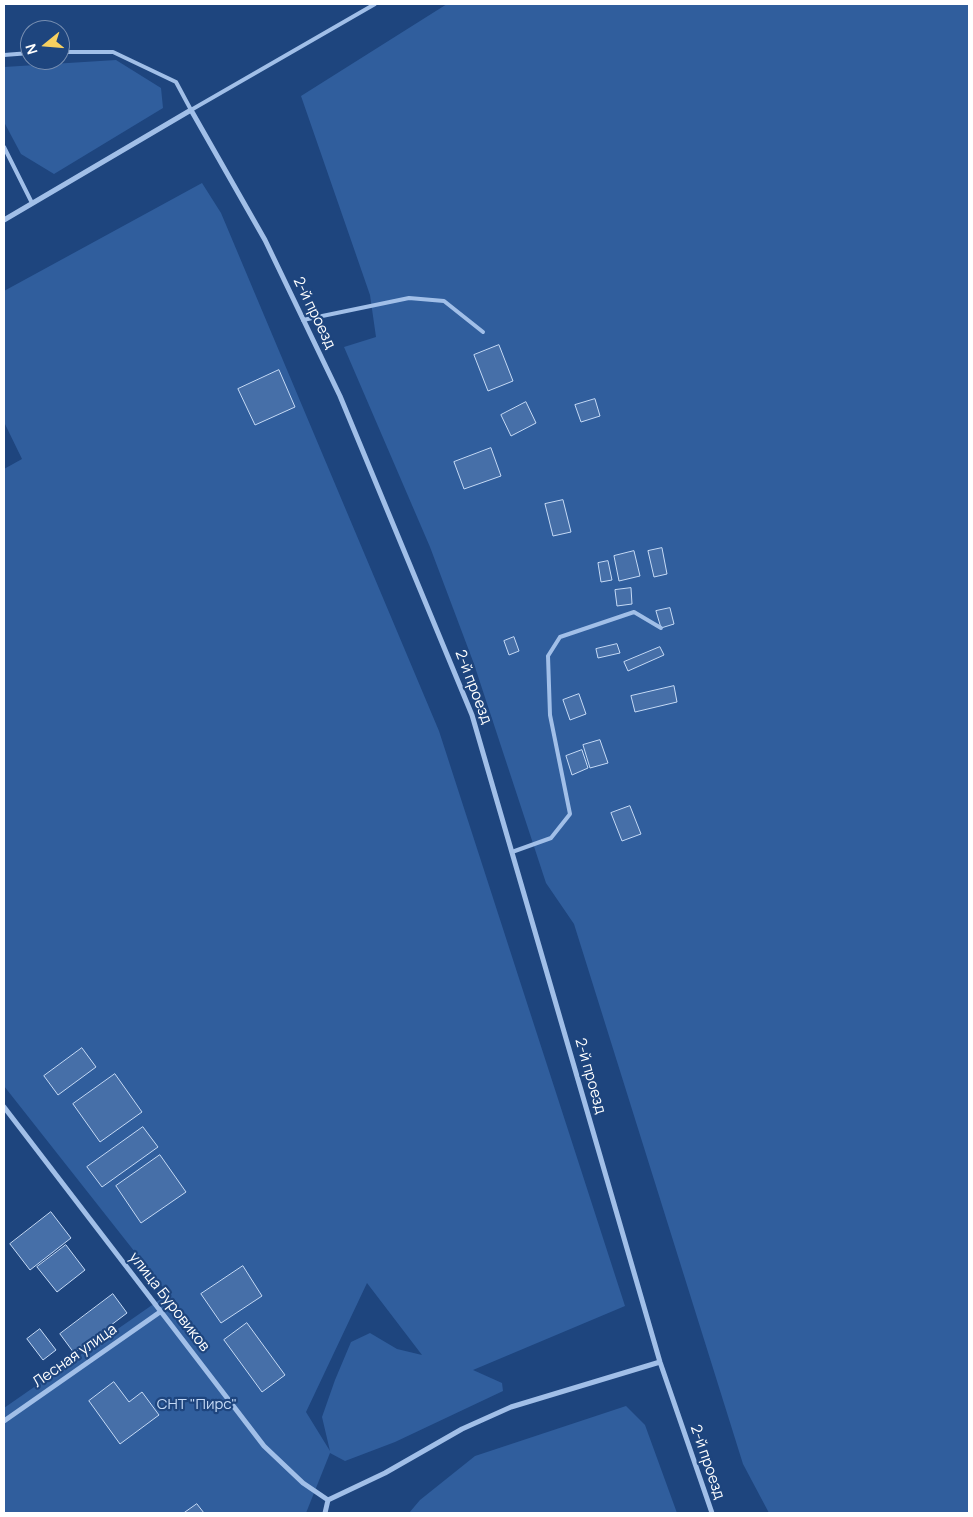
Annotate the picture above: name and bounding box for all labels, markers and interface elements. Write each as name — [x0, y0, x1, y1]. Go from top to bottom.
north arrow — [20, 20, 70, 70]
text: N — [21, 42, 42, 57]
street label: 2-й проезд — [289, 274, 339, 352]
street label: 2-й проезд — [451, 647, 495, 727]
street label: 2-й проезд — [571, 1036, 609, 1116]
street label: улица Буровиков — [125, 1249, 213, 1355]
street label: Лесная улица — [30, 1320, 120, 1392]
park label: СНТ "Пирс" — [157, 1396, 237, 1414]
street label: 2-й проезд — [686, 1422, 728, 1502]

